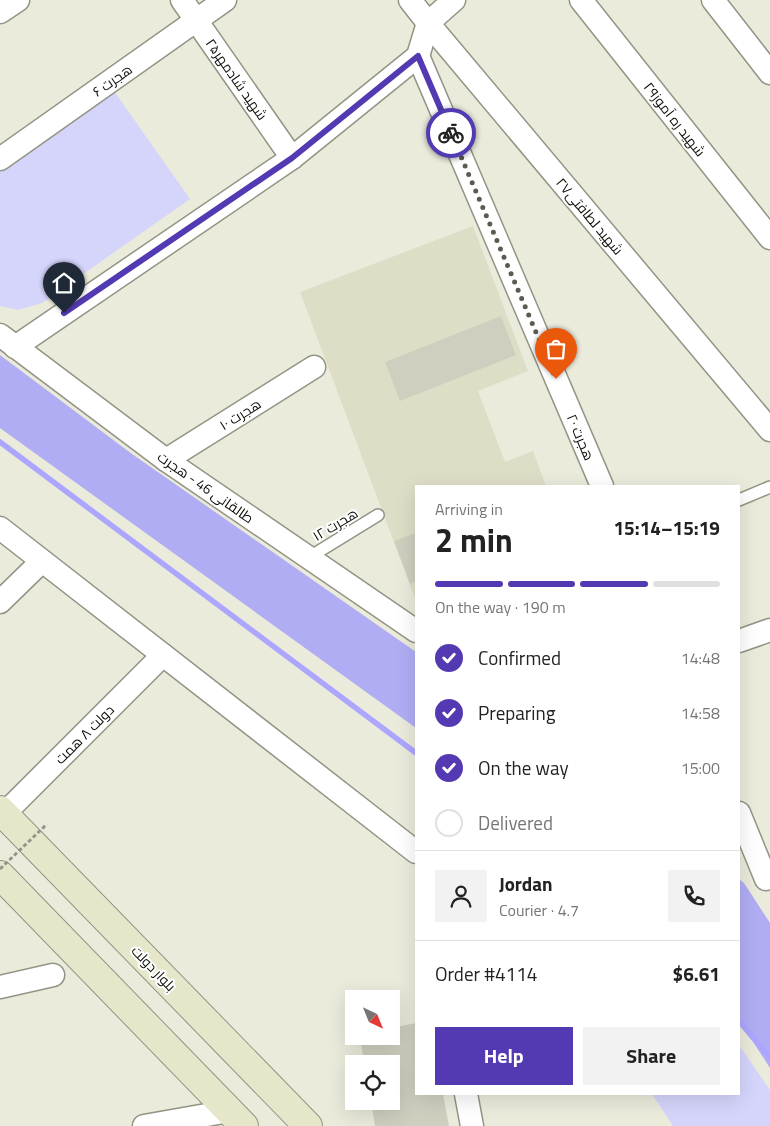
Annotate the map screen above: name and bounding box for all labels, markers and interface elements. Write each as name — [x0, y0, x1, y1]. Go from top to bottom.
street label: شهید شادمهر۲۵ — [201, 34, 273, 124]
street label: هجرت ۶ — [88, 59, 136, 101]
street label: شهید ره آموز۲۹ — [639, 77, 711, 161]
courier — [426, 108, 476, 158]
icon: bike — [437, 119, 465, 147]
street label: شهید لطافتی۲۷ — [551, 173, 629, 259]
pin — [43, 262, 85, 313]
icon: home — [50, 269, 78, 297]
pin — [535, 328, 577, 379]
icon: bag — [542, 335, 570, 363]
street label: هجرت ۱۰ — [215, 393, 265, 435]
street label: هجرت ۲۰ — [562, 410, 600, 464]
street label: طالقانی 46 - هجرت — [153, 446, 259, 528]
text: Arriving in — [435, 497, 503, 521]
street label: هجرت ۱۲ — [308, 502, 362, 546]
text: 15:14–15:19 — [613, 513, 720, 542]
text: 2 min — [435, 516, 513, 564]
text: On the way · 190 m — [435, 595, 566, 619]
text: Confirmed — [478, 643, 561, 672]
icon: check — [435, 644, 463, 672]
text: 14:48 — [681, 646, 720, 670]
text: Preparing — [478, 698, 555, 727]
street label: دولت ۸ همت — [49, 699, 119, 769]
icon: check — [435, 699, 463, 727]
text: 14:58 — [681, 701, 720, 725]
text: On the way — [478, 753, 569, 782]
icon: check — [435, 754, 463, 782]
text: 15:00 — [681, 756, 720, 780]
text: Delivered — [478, 808, 553, 837]
text: Jordan — [499, 869, 552, 898]
button: person — [435, 870, 487, 922]
button: phone — [668, 870, 720, 922]
text: Courier · 4.7 — [499, 898, 579, 922]
street label: بلوار دولت — [127, 940, 181, 996]
text: Order #4114 — [435, 959, 537, 988]
text: $6.61 — [673, 959, 720, 988]
north arrow — [345, 990, 400, 1045]
map controls — [345, 990, 400, 1110]
button: Help — [435, 1027, 573, 1085]
button: Share — [583, 1027, 720, 1085]
button: locate — [345, 1055, 400, 1110]

